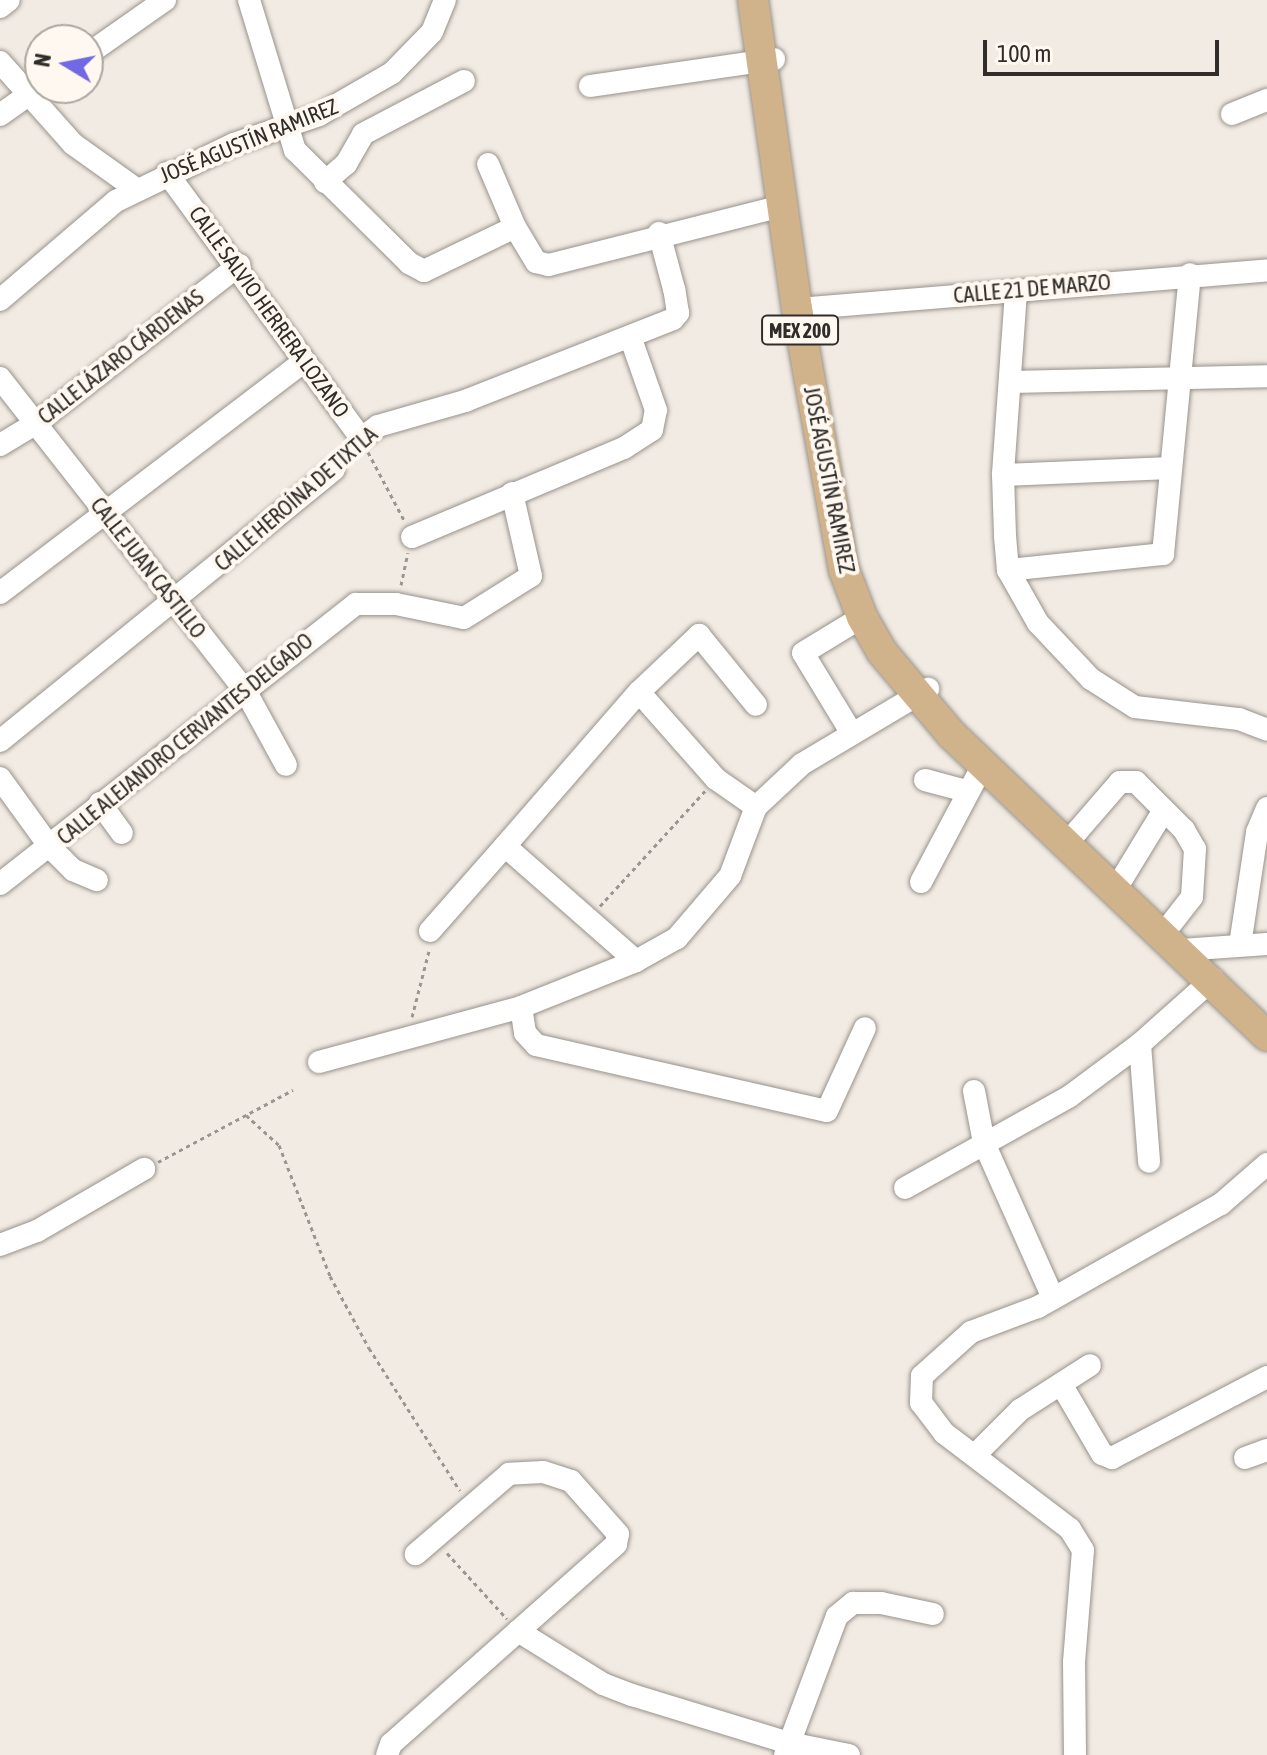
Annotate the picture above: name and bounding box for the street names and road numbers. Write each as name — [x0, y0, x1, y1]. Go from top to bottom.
street label: JOSÉ AGUSTÍN RAMIREZ — [156, 93, 342, 189]
street label: CALLE SALVIO HERRERA LOZANO — [183, 201, 355, 423]
street label: CALLE 21 DE MARZO — [952, 269, 1112, 309]
street label: CALLE LÁZARO CÁRDENAS — [33, 284, 209, 430]
road number: MEX 200 — [760, 314, 840, 346]
street label: JOSÉ AGUSTÍN RAMIREZ — [798, 384, 860, 576]
street label: CALLE HEROÍNA DE TIXTLA — [209, 421, 383, 577]
street label: CALLE JUAN CASTILLO — [85, 492, 211, 644]
street label: CALLE ALEJANDRO CERVANTES DELGADO — [52, 628, 318, 850]

